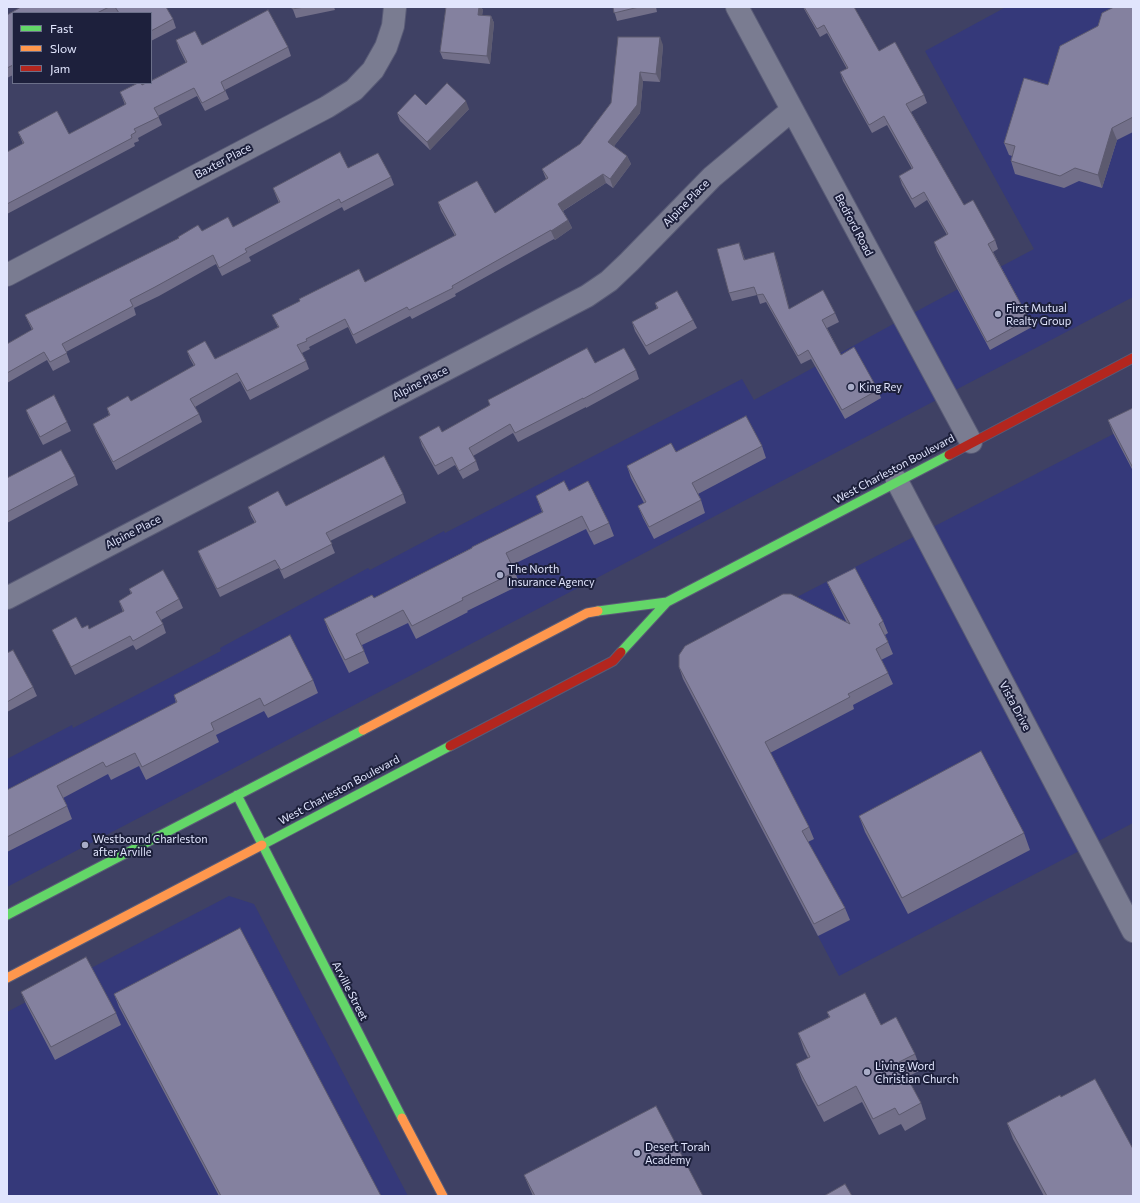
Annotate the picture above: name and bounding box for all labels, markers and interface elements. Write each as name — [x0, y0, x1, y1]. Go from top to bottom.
legend — [12, 12, 152, 84]
text: Fast — [50, 21, 73, 35]
text: Slow — [50, 41, 77, 55]
text: Jam — [50, 61, 70, 75]
street label: Baxter Place — [192, 141, 254, 181]
street label: Alpine Place — [660, 177, 712, 229]
street label: Bedford Road — [832, 192, 876, 258]
place label: First Mutual Realty Group — [1006, 301, 1071, 327]
marker: First Mutual Realty Group — [993, 309, 1003, 319]
street label: Alpine Place — [390, 363, 450, 403]
place label: King Rey — [859, 380, 902, 394]
marker: King Rey — [846, 382, 856, 392]
street label: West Charleston Boulevard — [831, 431, 957, 507]
street label: Alpine Place — [103, 512, 163, 552]
place label: The North Insurance Agency — [508, 562, 595, 588]
marker: The North Insurance Agency — [495, 570, 505, 580]
street label: Vista Drive — [996, 679, 1034, 733]
street label: West Charleston Boulevard — [276, 752, 402, 828]
place label: Westbound Charleston after Arville — [93, 832, 208, 858]
marker: Westbound Charleston after Arville — [80, 840, 90, 850]
street label: Arville Street — [329, 959, 371, 1023]
place label: Living Word Christian Church — [875, 1059, 958, 1085]
marker: Living Word Christian Church — [862, 1067, 872, 1077]
place label: Desert Torah Academy — [645, 1140, 710, 1166]
marker: Desert Torah Academy — [632, 1148, 642, 1158]

